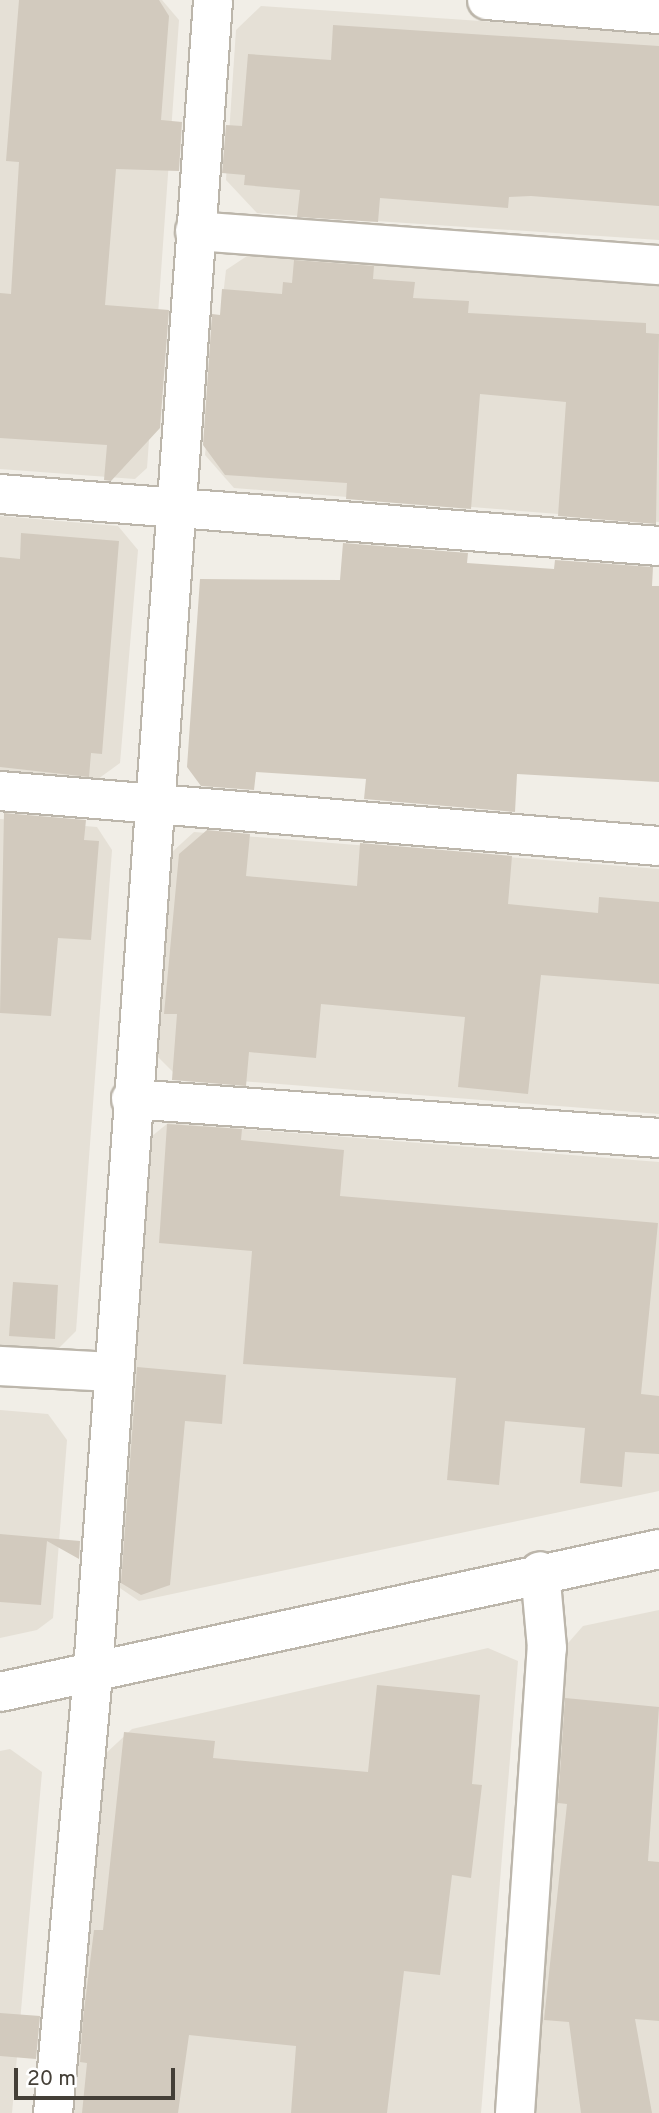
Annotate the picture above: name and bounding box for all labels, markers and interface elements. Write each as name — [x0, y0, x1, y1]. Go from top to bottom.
scale bar — [18, 2054, 178, 2098]
text: 20 m — [27, 2066, 76, 2093]

